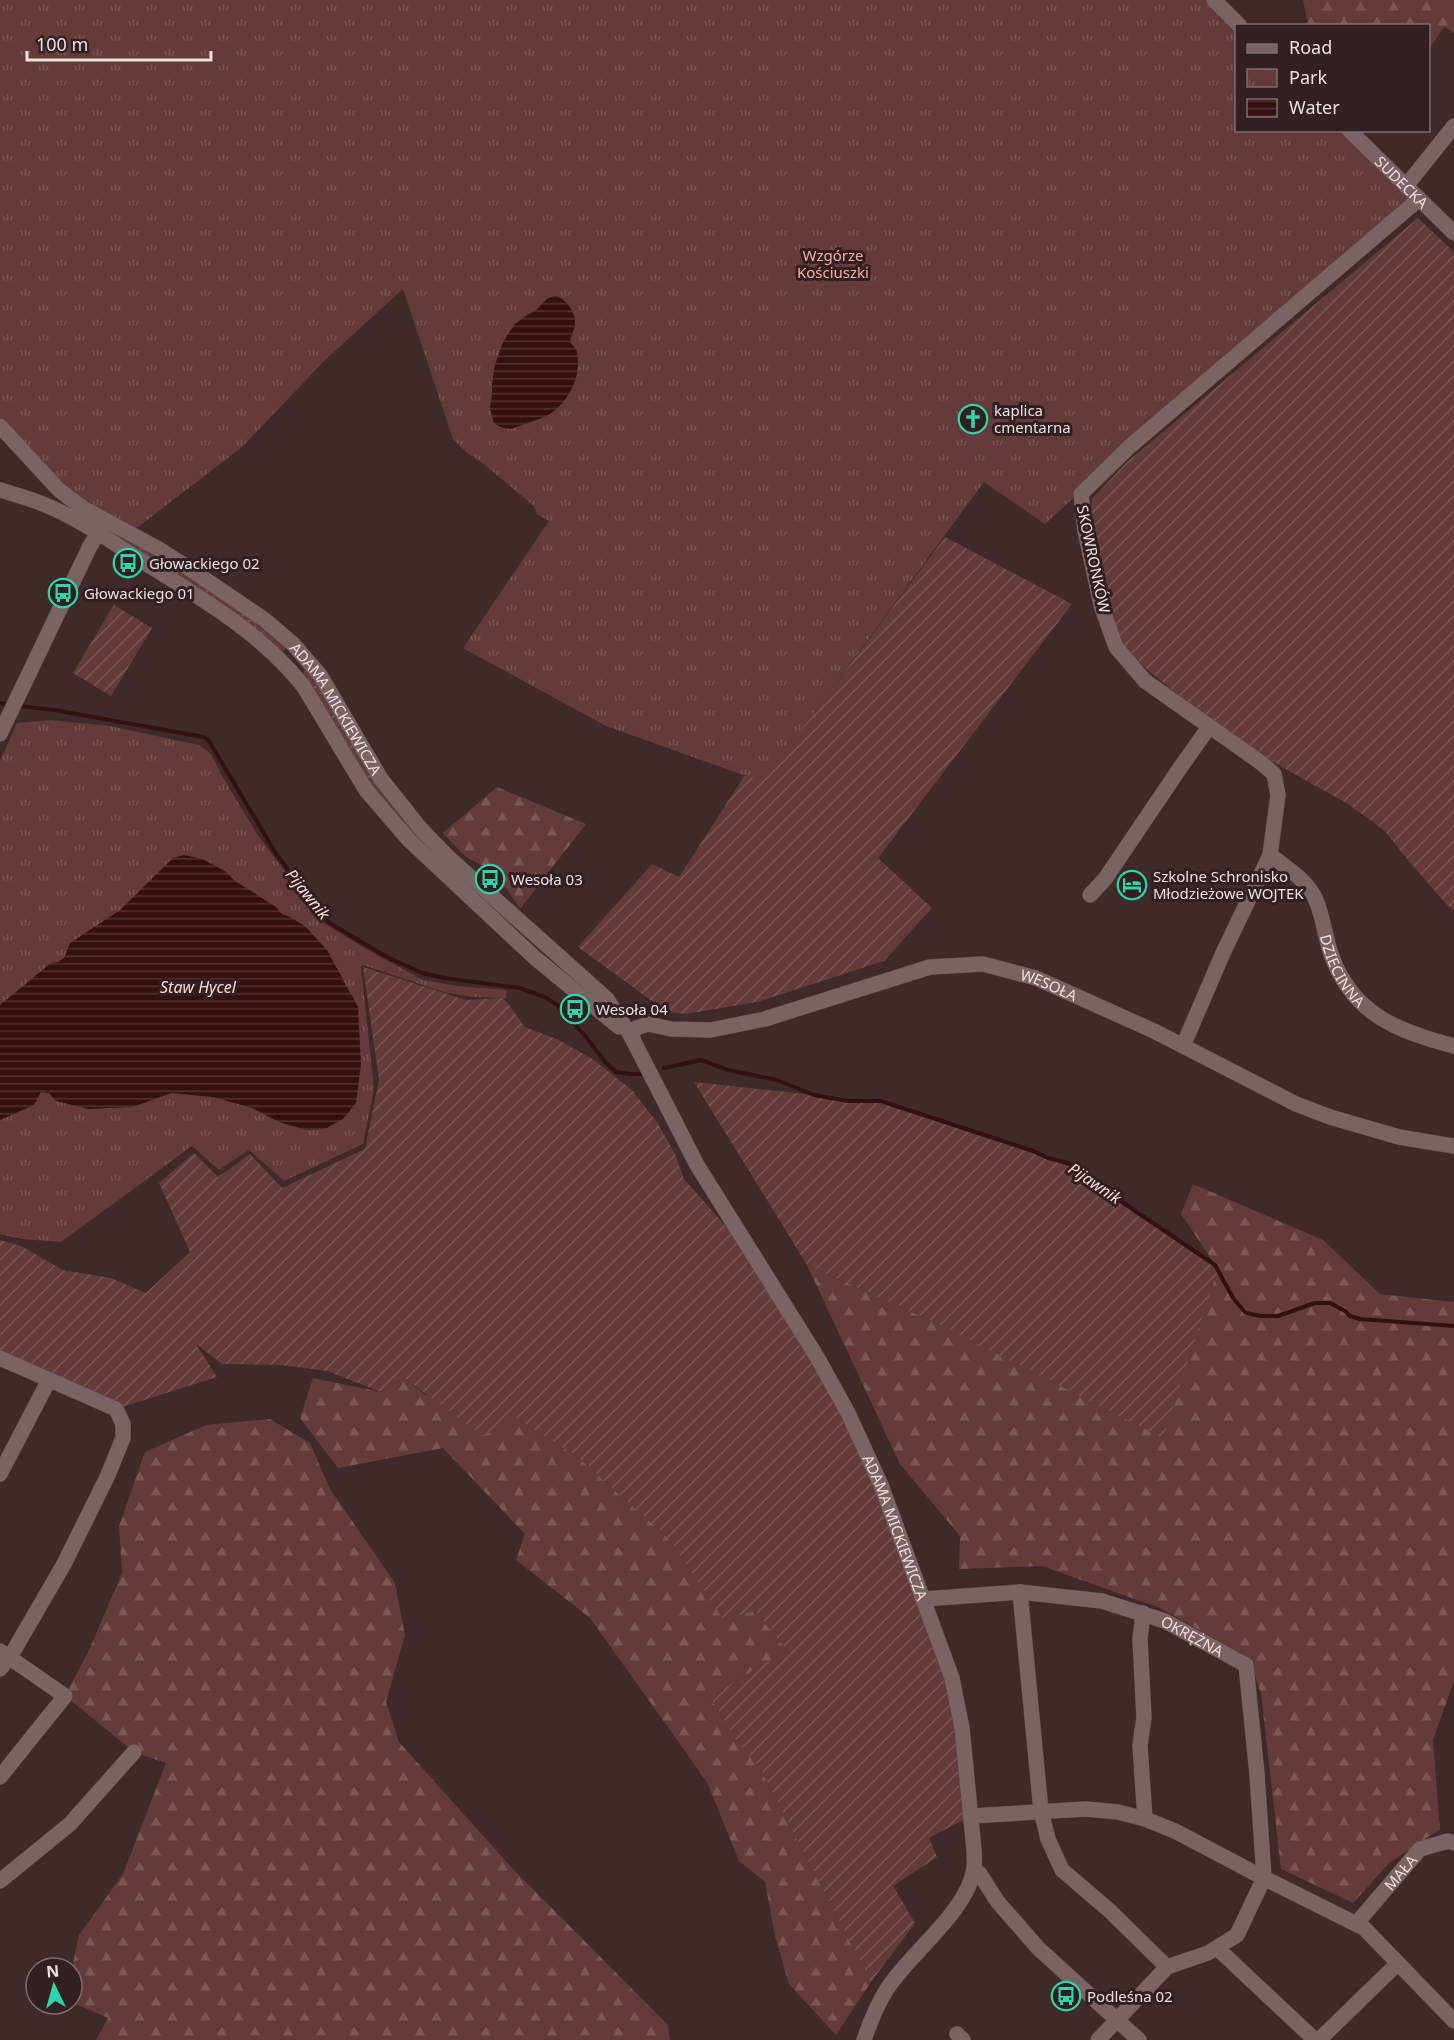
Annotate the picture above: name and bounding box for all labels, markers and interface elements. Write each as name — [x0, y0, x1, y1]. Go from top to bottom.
scale bar — [27, 24, 212, 62]
legend — [1235, 24, 1430, 132]
text: 100 m — [36, 32, 88, 56]
text: Road — [1289, 35, 1332, 59]
text: Park — [1289, 65, 1327, 89]
text: Water — [1289, 95, 1340, 119]
street label: SUDECKA — [1371, 151, 1433, 213]
park label: Wzgórze Kościuszki — [797, 245, 869, 282]
place label: kaplica cmentarna — [994, 400, 1071, 437]
church icon: kaplica cmentarna — [957, 403, 989, 435]
street label: SKOWRONKÓW — [1073, 503, 1115, 615]
bus stop icon: Głowackiego 02 — [112, 547, 144, 579]
place label: Głowackiego 02 — [149, 553, 260, 573]
bus stop icon: Głowackiego 01 — [47, 577, 79, 609]
place label: Głowackiego 01 — [84, 583, 195, 603]
street label: ADAMA MICKIEWICZA — [286, 638, 387, 779]
bus stop icon: Wesoła 03 — [474, 863, 506, 895]
water label: Pijawnik — [281, 864, 336, 925]
place label: Szkolne Schronisko Młodzieżowe WOJTEK — [1153, 866, 1304, 903]
place label: Wesoła 03 — [511, 869, 583, 889]
hotel icon: Szkolne Schronisko Młodzieżowe WOJTEK — [1116, 869, 1148, 901]
street label: DZIECINNA — [1316, 932, 1370, 1012]
street label: WESOŁA — [1018, 964, 1081, 1005]
water label: Staw Hycel — [160, 976, 237, 998]
bus stop icon: Wesoła 04 — [559, 993, 591, 1025]
place label: Wesoła 04 — [596, 999, 668, 1019]
water label: Pijawnik — [1064, 1157, 1127, 1209]
street label: ADAMA MICKIEWICZA — [858, 1451, 933, 1603]
street label: OKRĘŻNA — [1158, 1611, 1228, 1661]
street label: MAŁA — [1379, 1850, 1421, 1894]
north arrow — [24, 1956, 84, 2016]
text: N — [45, 1960, 60, 1983]
bus stop icon: Podleśna 02 — [1050, 1980, 1082, 2012]
place label: Podleśna 02 — [1087, 1986, 1173, 2006]

